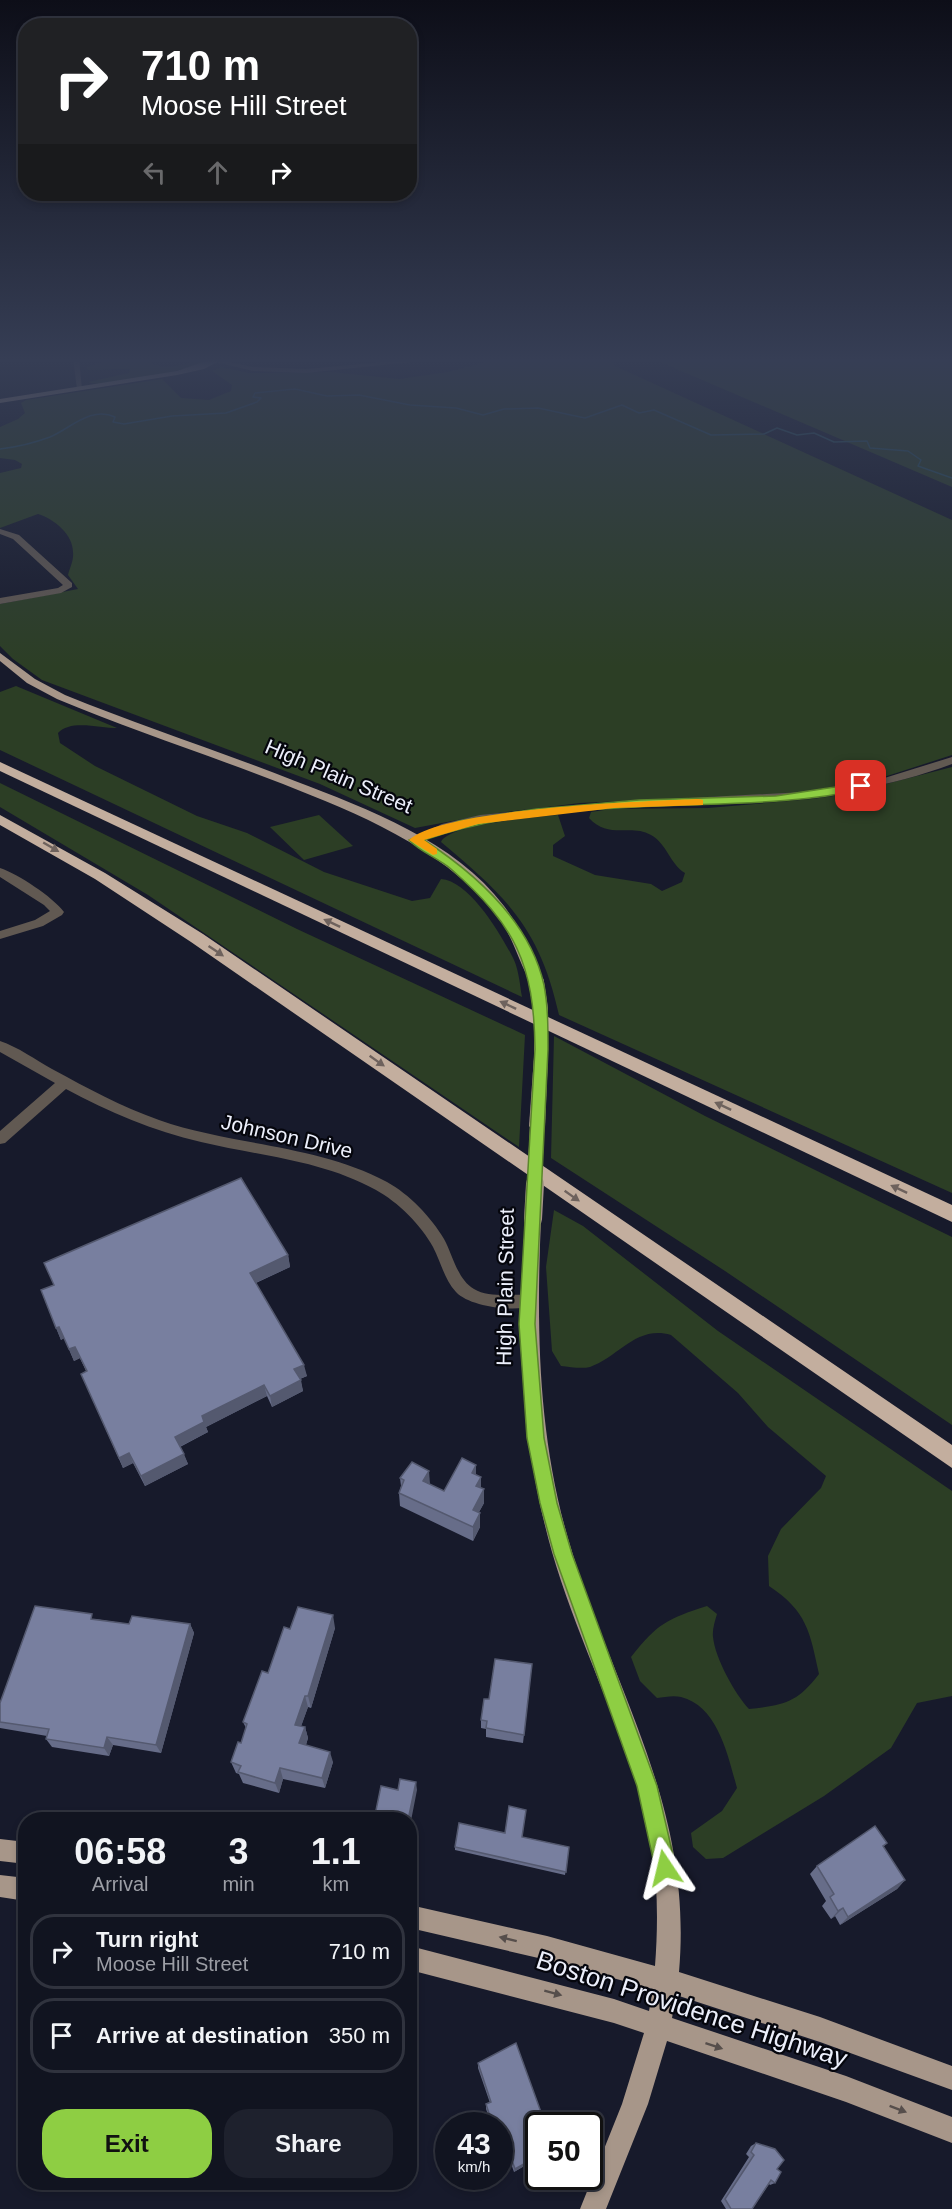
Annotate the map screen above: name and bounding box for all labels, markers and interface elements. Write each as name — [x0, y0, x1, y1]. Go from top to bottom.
icon: right — [42, 42, 120, 120]
text: 710 m — [141, 42, 260, 89]
text: Moose Hill Street — [141, 91, 347, 121]
icon: left — [138, 156, 171, 189]
icon: ahead — [201, 156, 234, 189]
icon: right — [264, 156, 297, 189]
street label: High Plain Street — [262, 735, 416, 817]
pin — [835, 760, 886, 811]
icon: arrive — [844, 769, 877, 802]
one-way arrow — [43, 842, 59, 853]
one-way arrow — [323, 918, 340, 927]
one-way arrow — [208, 945, 224, 956]
one-way arrow — [500, 1001, 517, 1010]
one-way arrow — [369, 1055, 385, 1066]
one-way arrow — [714, 1102, 731, 1111]
street label: Johnson Drive — [219, 1110, 355, 1162]
one-way arrow — [891, 1185, 908, 1194]
one-way arrow — [564, 1190, 580, 1201]
street label: High Plain Street — [492, 1208, 518, 1366]
text: 06:58 — [74, 1831, 166, 1872]
text: 3 — [228, 1831, 249, 1872]
text: 1.1 — [311, 1831, 361, 1872]
position arrow — [633, 1836, 697, 1900]
text: Arrival — [92, 1873, 149, 1895]
text: min — [222, 1873, 255, 1895]
text: km — [322, 1873, 349, 1895]
text: Turn right — [96, 1927, 198, 1952]
one-way arrow — [498, 1934, 517, 1944]
icon: right — [45, 1935, 78, 1968]
text: 710 m — [329, 1939, 390, 1964]
street label: Boston Providence Highway — [533, 1944, 851, 2074]
text: Moose Hill Street — [96, 1953, 248, 1975]
one-way arrow — [544, 1989, 562, 1998]
icon: arrive — [45, 2019, 78, 2052]
text: Arrive at destination — [96, 2023, 309, 2048]
text: 350 m — [329, 2023, 390, 2048]
one-way arrow — [705, 2041, 723, 2051]
one-way arrow — [889, 2105, 907, 2114]
button: Exit — [42, 2109, 212, 2178]
button: Share — [224, 2109, 393, 2178]
speed limit sign: 50 — [525, 2112, 603, 2190]
text: 43 — [457, 2127, 491, 2160]
text: km/h — [458, 2158, 490, 2175]

